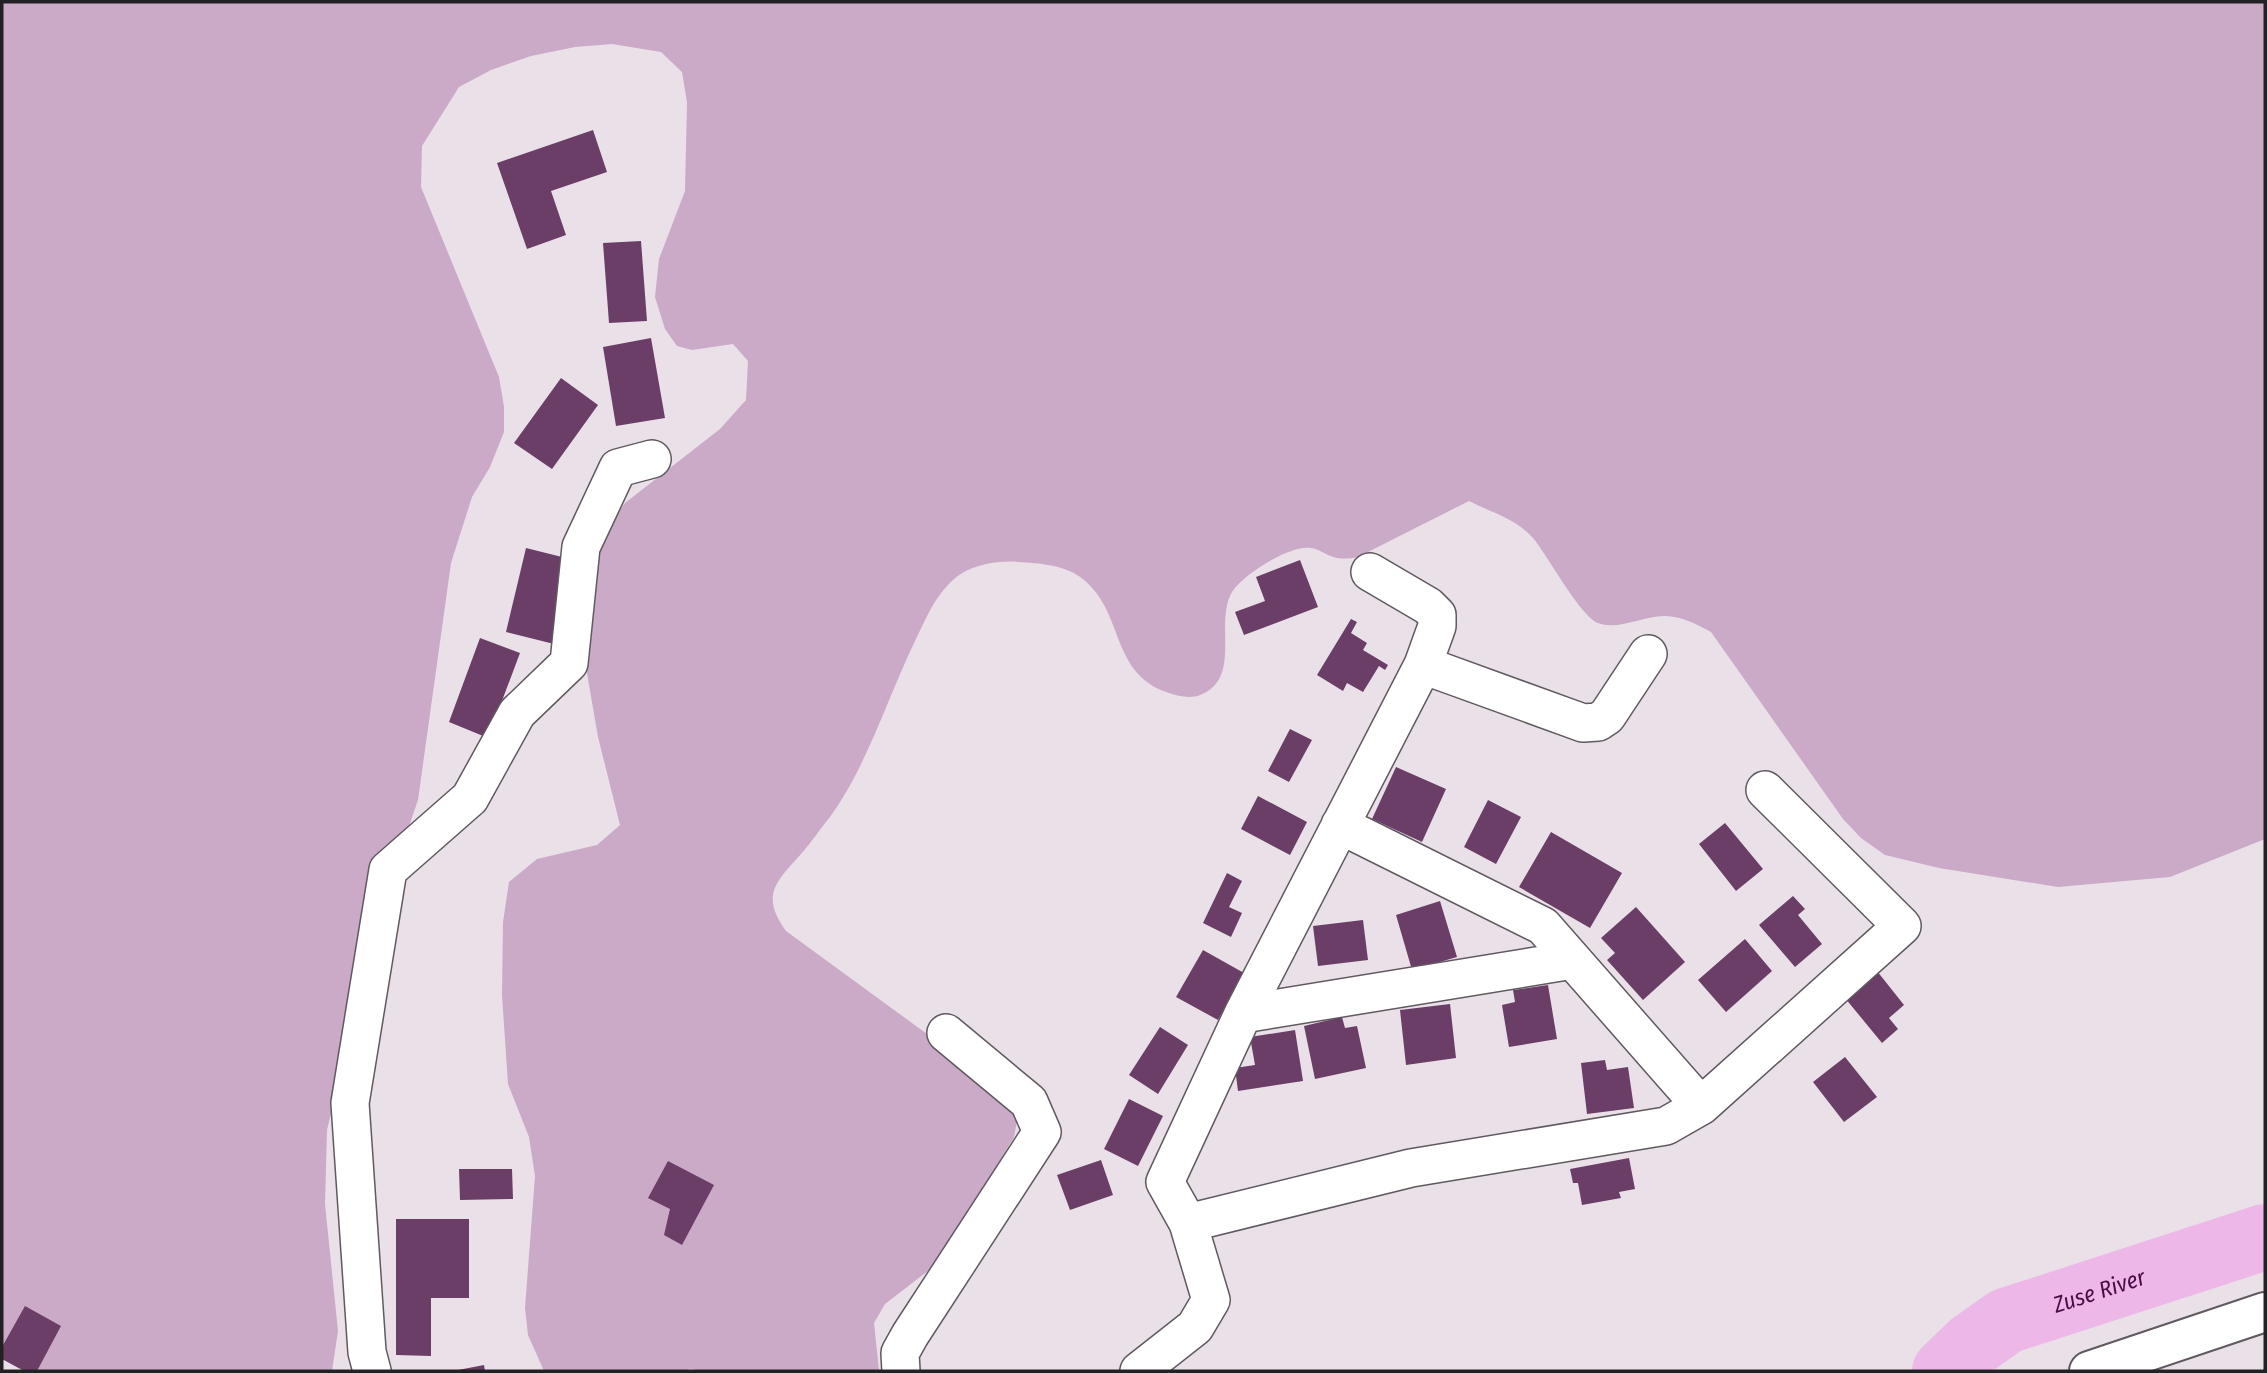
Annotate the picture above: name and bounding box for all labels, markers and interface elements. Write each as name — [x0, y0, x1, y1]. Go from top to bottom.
water label: Zuse River — [2048, 1262, 2150, 1319]

